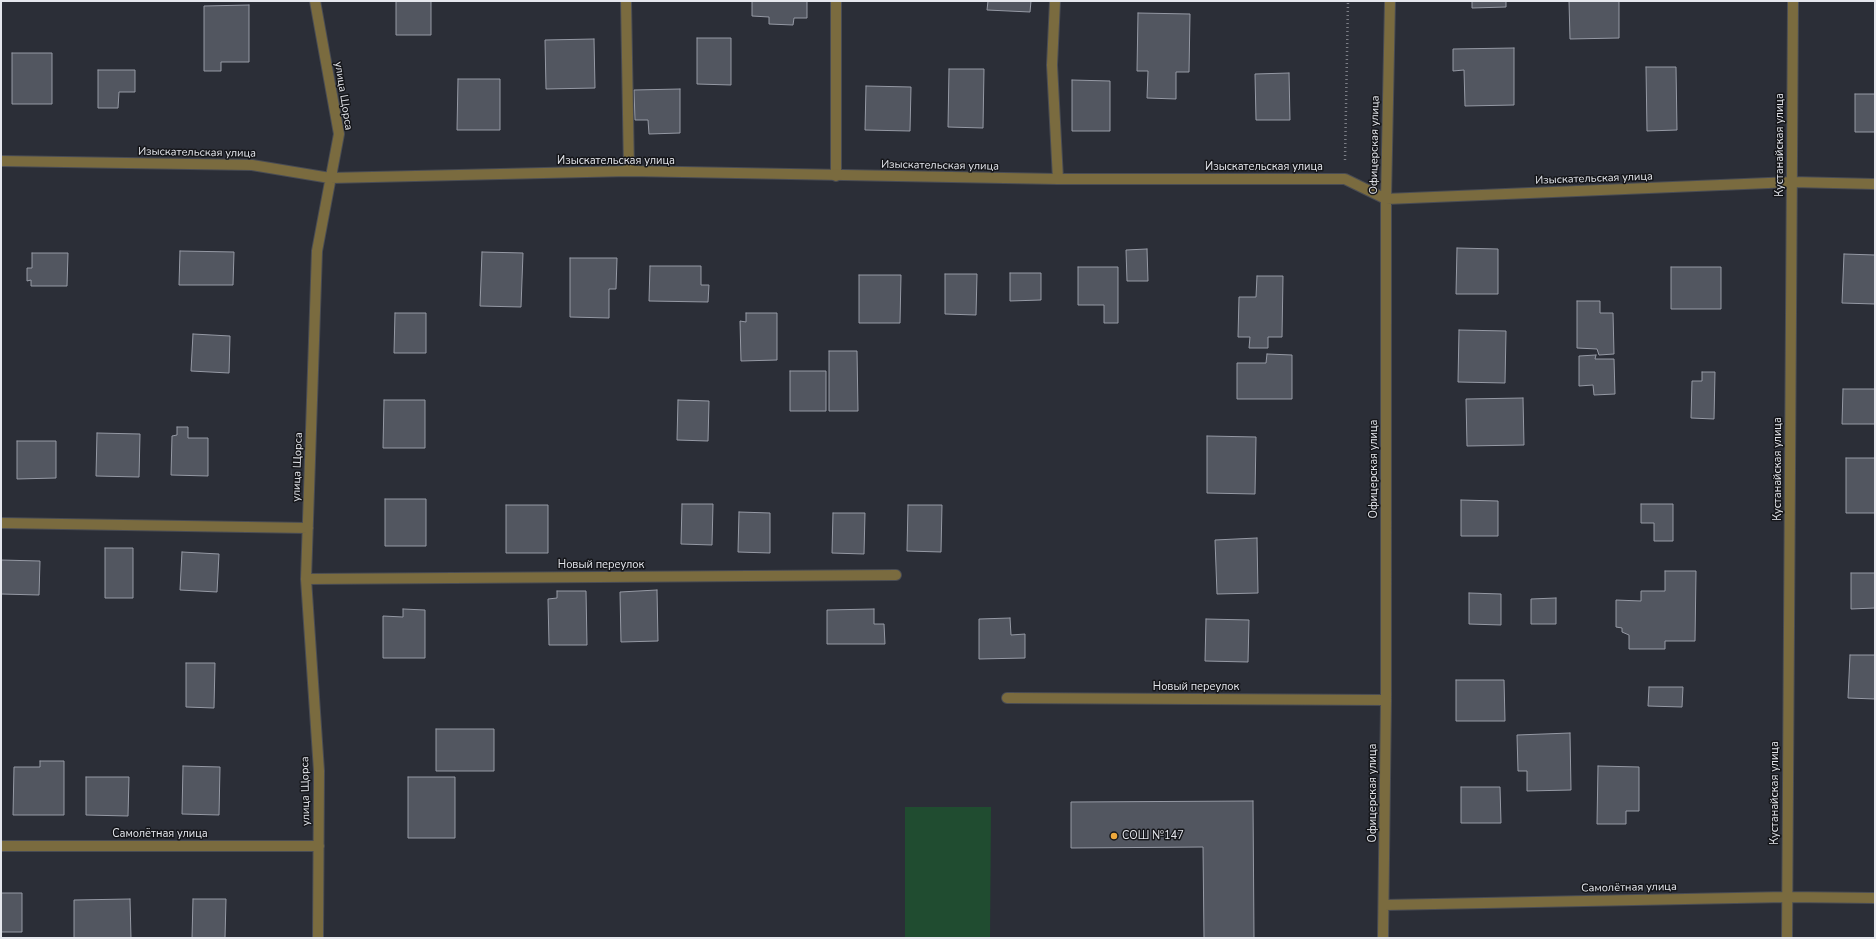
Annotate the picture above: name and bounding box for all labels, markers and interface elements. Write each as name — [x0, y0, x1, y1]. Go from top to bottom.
street label: улица Щорса — [331, 61, 355, 131]
street label: Кустанайская улица — [1773, 93, 1787, 197]
street label: Офицерская улица — [1368, 95, 1382, 195]
street label: Изыскательская улица — [138, 145, 256, 161]
street label: Изыскательская улица — [557, 154, 675, 168]
street label: Изыскательская улица — [881, 158, 999, 174]
street label: Изыскательская улица — [1205, 160, 1323, 174]
street label: Изыскательская улица — [1535, 170, 1653, 188]
street label: Кустанайская улица — [1771, 417, 1785, 521]
street label: Офицерская улица — [1367, 419, 1381, 519]
street label: улица Щорса — [290, 432, 306, 502]
street label: Новый переулок — [558, 558, 644, 572]
street label: Новый переулок — [1153, 680, 1239, 694]
street label: Кустанайская улица — [1768, 741, 1782, 845]
street label: Офицерская улица — [1366, 743, 1380, 843]
street label: улица Щорса — [299, 756, 313, 826]
street label: Самолётная улица — [112, 827, 208, 841]
place label: СОШ №147 — [1122, 829, 1184, 843]
marker: СОШ №147 — [1109, 831, 1119, 841]
street label: Самолётная улица — [1581, 881, 1677, 895]

